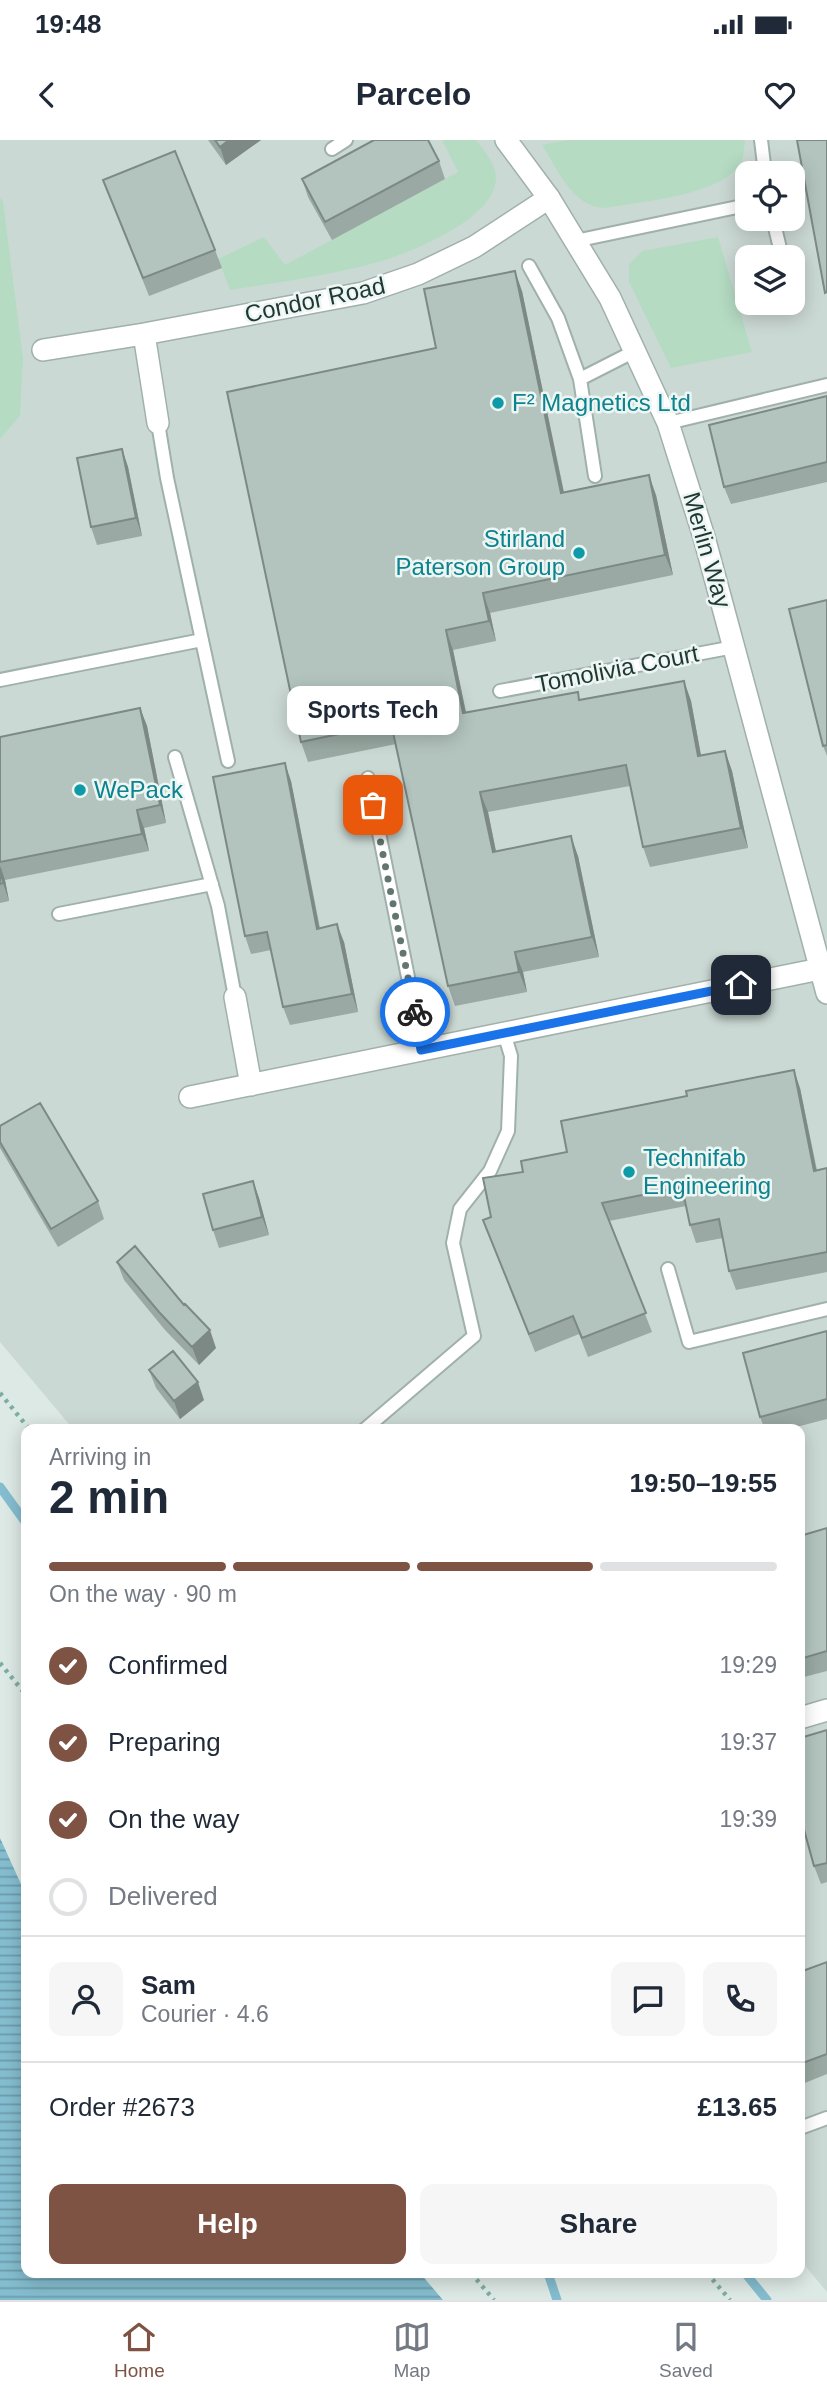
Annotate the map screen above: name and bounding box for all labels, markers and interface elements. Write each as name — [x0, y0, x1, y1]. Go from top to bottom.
text: 19:48 — [35, 9, 102, 39]
icon: back — [28, 76, 66, 114]
text: Parcelo — [356, 76, 471, 112]
icon: heart — [761, 76, 799, 114]
map controls — [735, 161, 805, 315]
button: locate — [735, 161, 805, 231]
button: layers — [735, 245, 805, 315]
street label: Condor Road — [242, 271, 388, 328]
place label: F² Magnetics Ltd — [512, 389, 691, 416]
marker: F² Magnetics Ltd — [490, 395, 506, 411]
street label: Merlin Way — [678, 489, 737, 611]
place label: Stirland Paterson Group — [396, 525, 565, 580]
marker: Stirland Paterson Group — [571, 545, 587, 561]
street label: Tomolivia Court — [533, 639, 701, 698]
callout: Sports Tech — [287, 686, 459, 735]
text: Sports Tech — [307, 697, 439, 723]
pin — [343, 775, 403, 835]
place label: WePack — [94, 776, 184, 803]
marker: WePack — [72, 782, 88, 798]
icon: bag — [354, 786, 392, 824]
pin — [711, 955, 771, 1015]
icon: home — [722, 966, 760, 1004]
courier — [380, 977, 450, 1047]
icon: bike — [396, 993, 434, 1031]
place label: Technifab Engineering — [643, 1144, 771, 1199]
marker: Technifab Engineering — [621, 1164, 637, 1180]
text: Arriving in — [49, 1444, 151, 1470]
text: 19:50–19:55 — [630, 1468, 777, 1498]
text: 2 min — [49, 1471, 169, 1523]
text: On the way · 90 m — [49, 1581, 237, 1607]
icon: check — [49, 1647, 87, 1685]
text: Confirmed — [108, 1650, 228, 1680]
text: 19:29 — [719, 1652, 777, 1678]
icon: check — [49, 1724, 87, 1762]
text: Preparing — [108, 1727, 221, 1757]
text: 19:37 — [719, 1729, 777, 1755]
icon: check — [49, 1801, 87, 1839]
text: On the way — [108, 1804, 240, 1834]
text: 19:39 — [719, 1806, 777, 1832]
text: Delivered — [108, 1881, 218, 1911]
button: person — [49, 1962, 123, 2036]
button: chat — [611, 1962, 685, 2036]
button: phone — [703, 1962, 777, 2036]
text: Sam — [141, 1970, 196, 2000]
text: Courier · 4.6 — [141, 2001, 269, 2027]
text: Order #2673 — [49, 2092, 195, 2122]
text: £13.65 — [697, 2092, 777, 2122]
button: Help — [49, 2184, 406, 2264]
button: Share — [420, 2184, 777, 2264]
tab: Home — [114, 2318, 165, 2382]
tab: Map — [393, 2318, 431, 2382]
tab: Saved — [659, 2318, 713, 2382]

